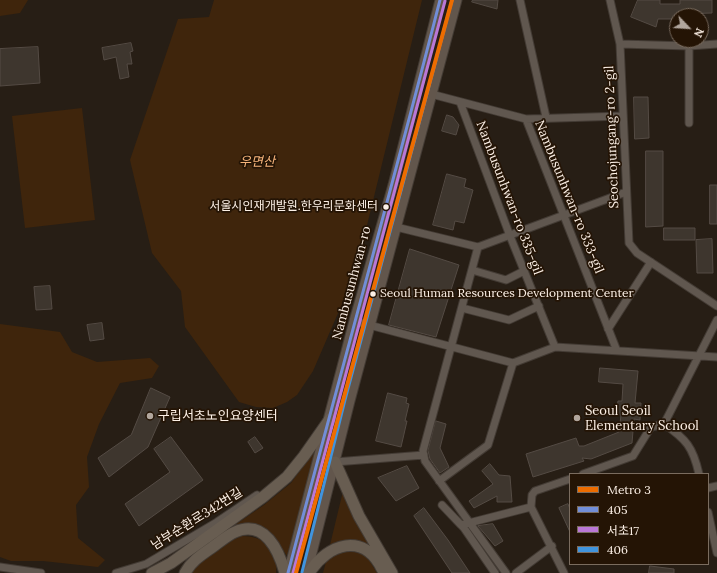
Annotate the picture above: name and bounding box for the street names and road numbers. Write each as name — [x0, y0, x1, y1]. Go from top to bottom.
street label: Seochojungang-ro 2-gil — [602, 65, 622, 209]
street label: Nambusunhwan-ro 333-gil — [531, 118, 607, 276]
street label: Nambusunhwan-ro 335-gil — [472, 119, 546, 277]
street label: Nambusunhwan-ro — [329, 224, 375, 342]
street label: 남부순환로342번길 — [148, 485, 246, 553]

